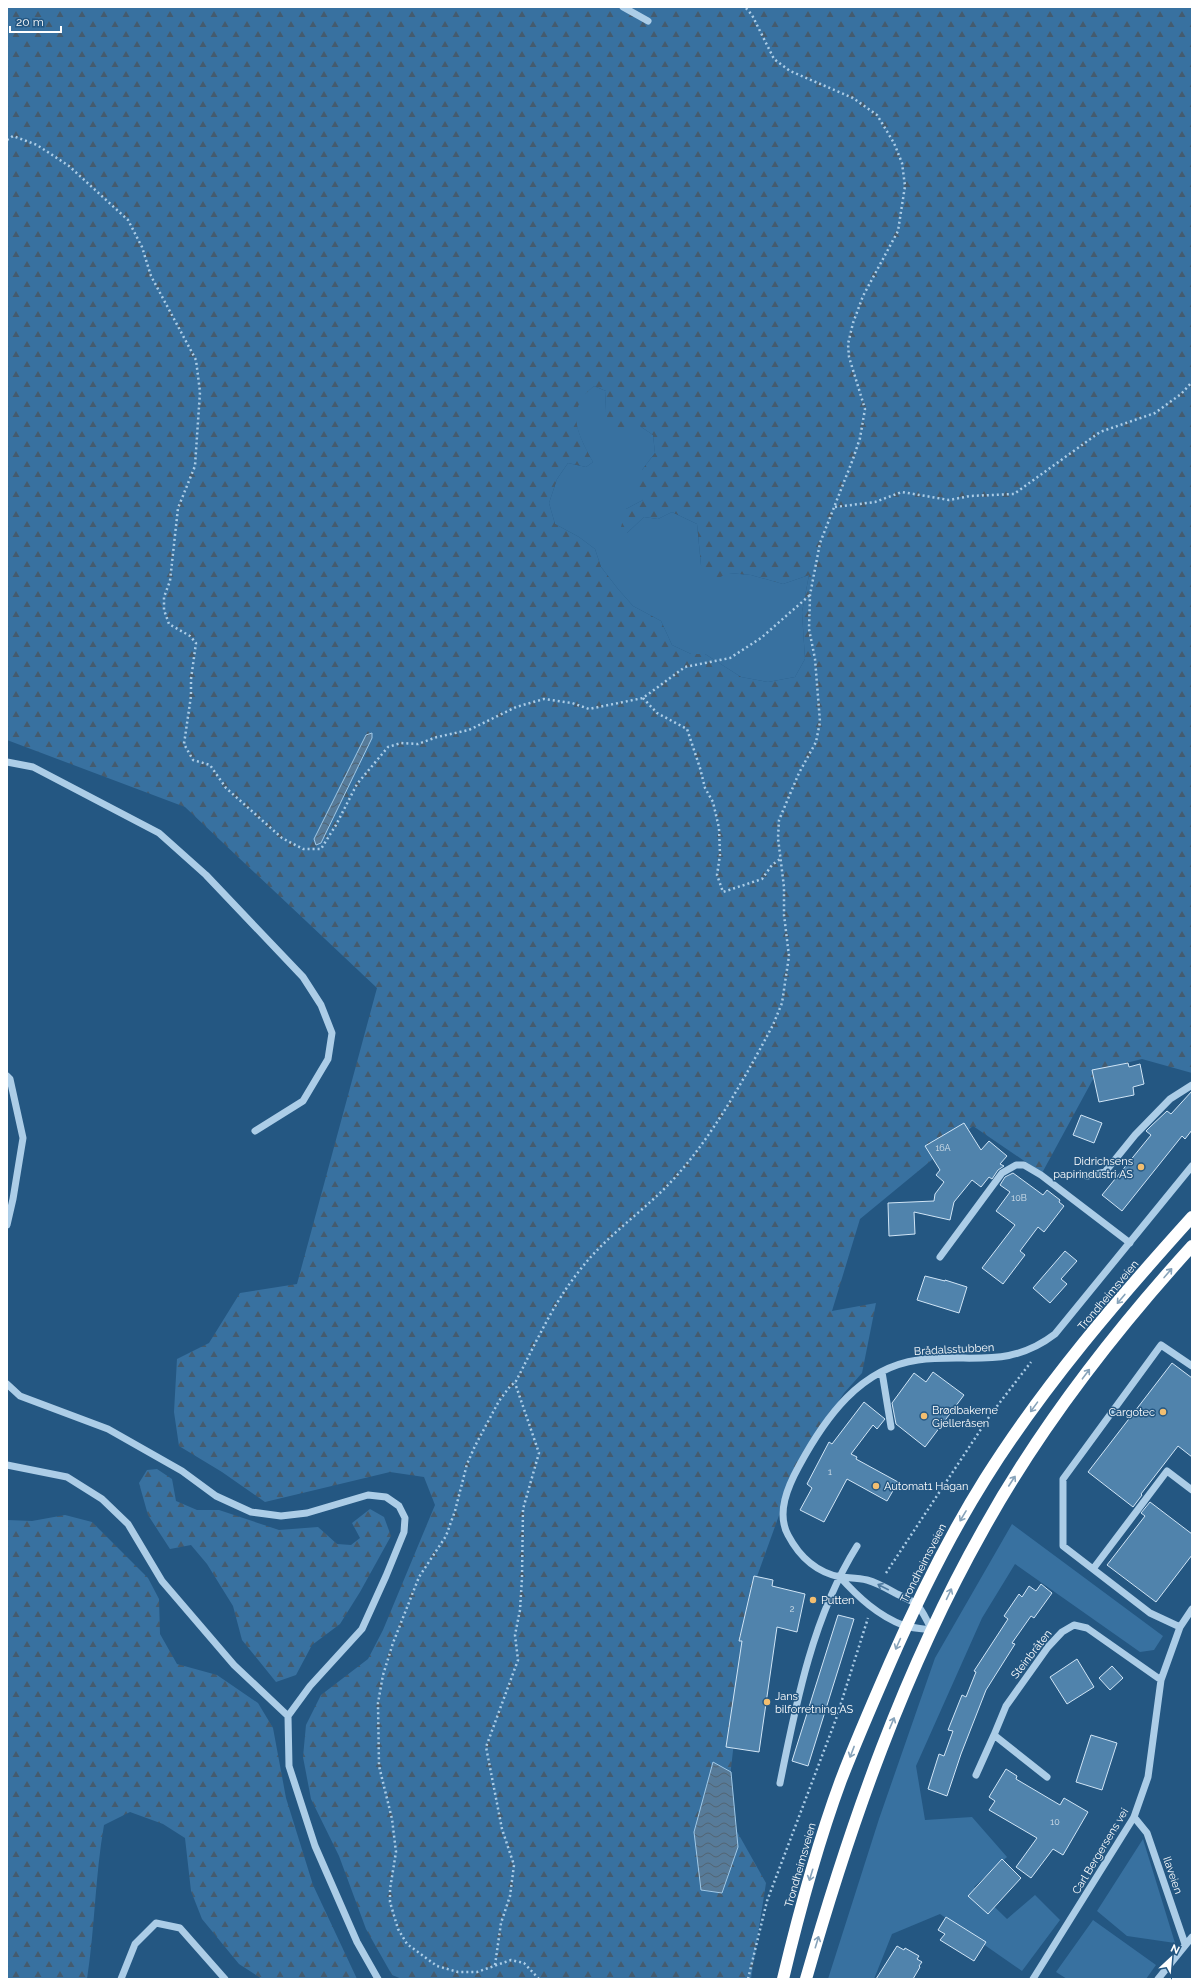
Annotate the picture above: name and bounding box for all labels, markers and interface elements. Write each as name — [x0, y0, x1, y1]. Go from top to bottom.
scale bar — [10, 8, 61, 34]
text: 20 m — [16, 15, 44, 29]
house number: 16A — [935, 1143, 951, 1153]
place label: Didrichsens papirindustri AS — [1053, 1155, 1133, 1181]
marker: Didrichsens papirindustri AS — [1136, 1162, 1146, 1172]
house number: 10B — [1011, 1193, 1027, 1203]
street label: Trondheimsveien — [1075, 1258, 1141, 1333]
one-way arrow — [1163, 1268, 1173, 1278]
one-way arrow — [1116, 1294, 1125, 1304]
street label: Brådalsstubben — [914, 1341, 994, 1358]
one-way arrow — [1082, 1369, 1090, 1380]
one-way arrow — [1030, 1402, 1038, 1413]
place label: Brødbakerne Gjelleråsen — [932, 1404, 998, 1430]
place label: Cargotec — [1108, 1406, 1155, 1419]
marker: Cargotec — [1158, 1407, 1168, 1417]
marker: Brødbakerne Gjelleråsen — [919, 1411, 929, 1421]
house number: 1 — [828, 1467, 832, 1477]
one-way arrow — [1008, 1476, 1016, 1487]
place label: Automat1 Hagan — [884, 1480, 969, 1493]
marker: Automat1 Hagan — [871, 1481, 881, 1491]
one-way arrow — [958, 1510, 966, 1522]
street label: Trondheimsveien — [898, 1521, 949, 1605]
one-way arrow — [878, 1583, 890, 1590]
one-way arrow — [946, 1589, 953, 1601]
place label: Putten — [821, 1594, 855, 1607]
marker: Putten — [808, 1595, 818, 1605]
house number: 2 — [790, 1604, 795, 1614]
street label: Steinbråten — [1008, 1627, 1055, 1681]
one-way arrow — [894, 1638, 901, 1650]
place label: Jans bilforretning AS — [775, 1690, 854, 1716]
marker: Jans bilforretning AS — [762, 1697, 772, 1707]
one-way arrow — [889, 1718, 897, 1730]
one-way arrow — [847, 1746, 855, 1758]
street label: Carl Bergersens vei — [1070, 1806, 1131, 1897]
house number: 10 — [1050, 1817, 1060, 1827]
street label: Trondheimsveien — [782, 1821, 819, 1909]
street label: Ilaveien — [1160, 1855, 1185, 1896]
one-way arrow — [807, 1869, 814, 1882]
one-way arrow — [814, 1935, 821, 1948]
north arrow — [1151, 1938, 1191, 1978]
text: N — [1169, 1942, 1182, 1957]

